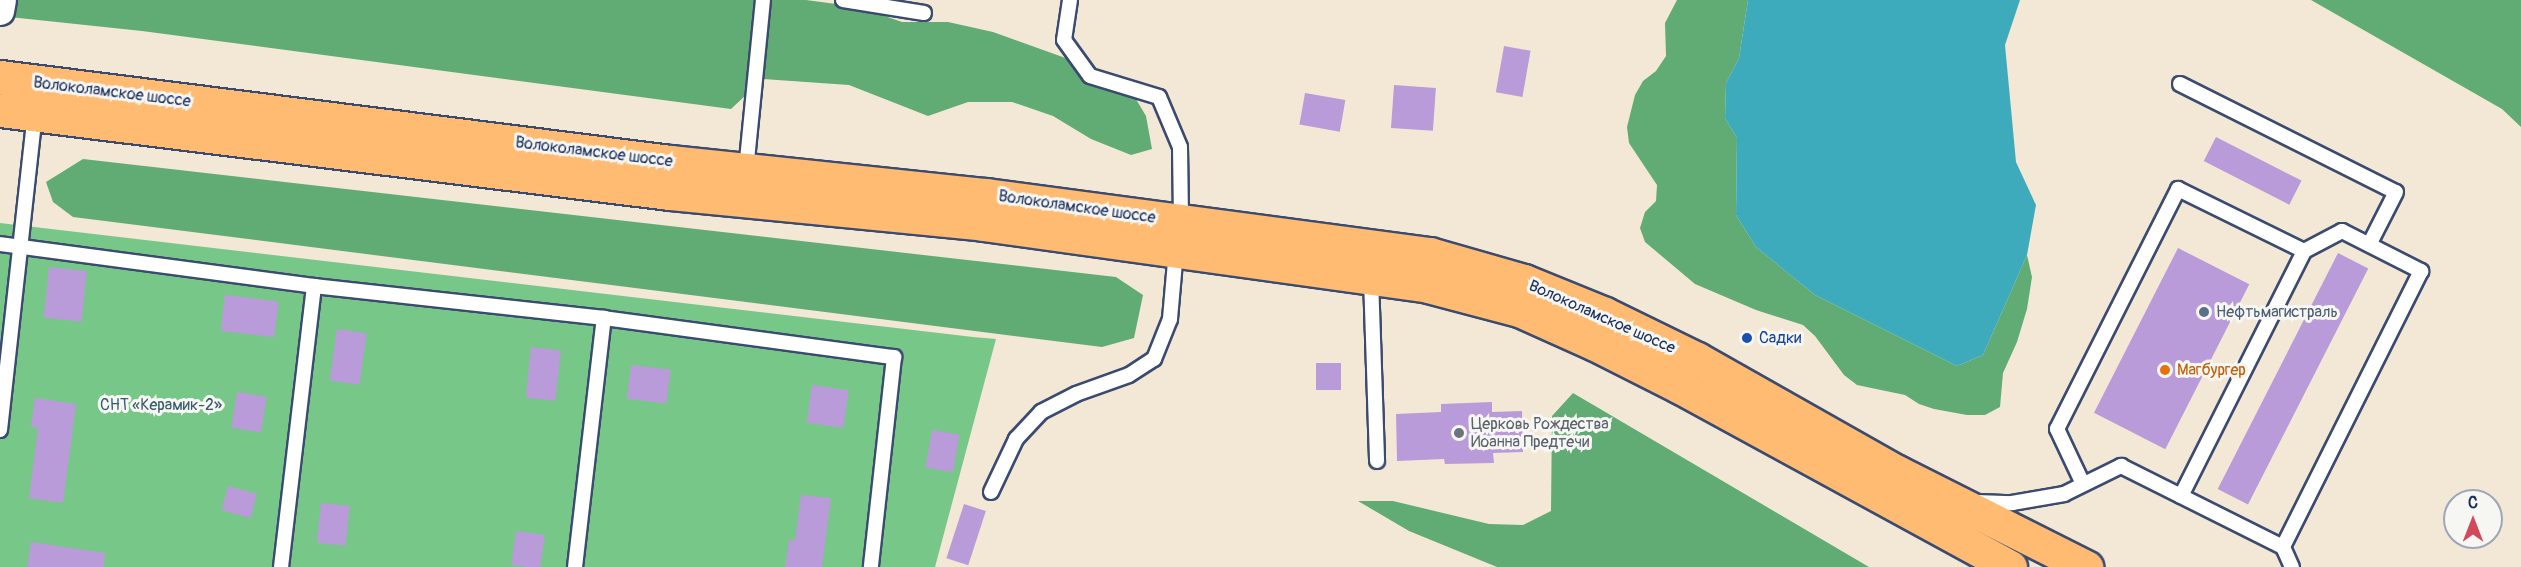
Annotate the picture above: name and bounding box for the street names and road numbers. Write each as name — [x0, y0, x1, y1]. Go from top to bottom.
street label: Волоколамское шоссе — [32, 73, 192, 111]
street label: Волоколамское шоссе — [514, 133, 674, 171]
street label: Волоколамское шоссе — [997, 186, 1157, 228]
street label: Волоколамское шоссе — [1526, 276, 1678, 358]

